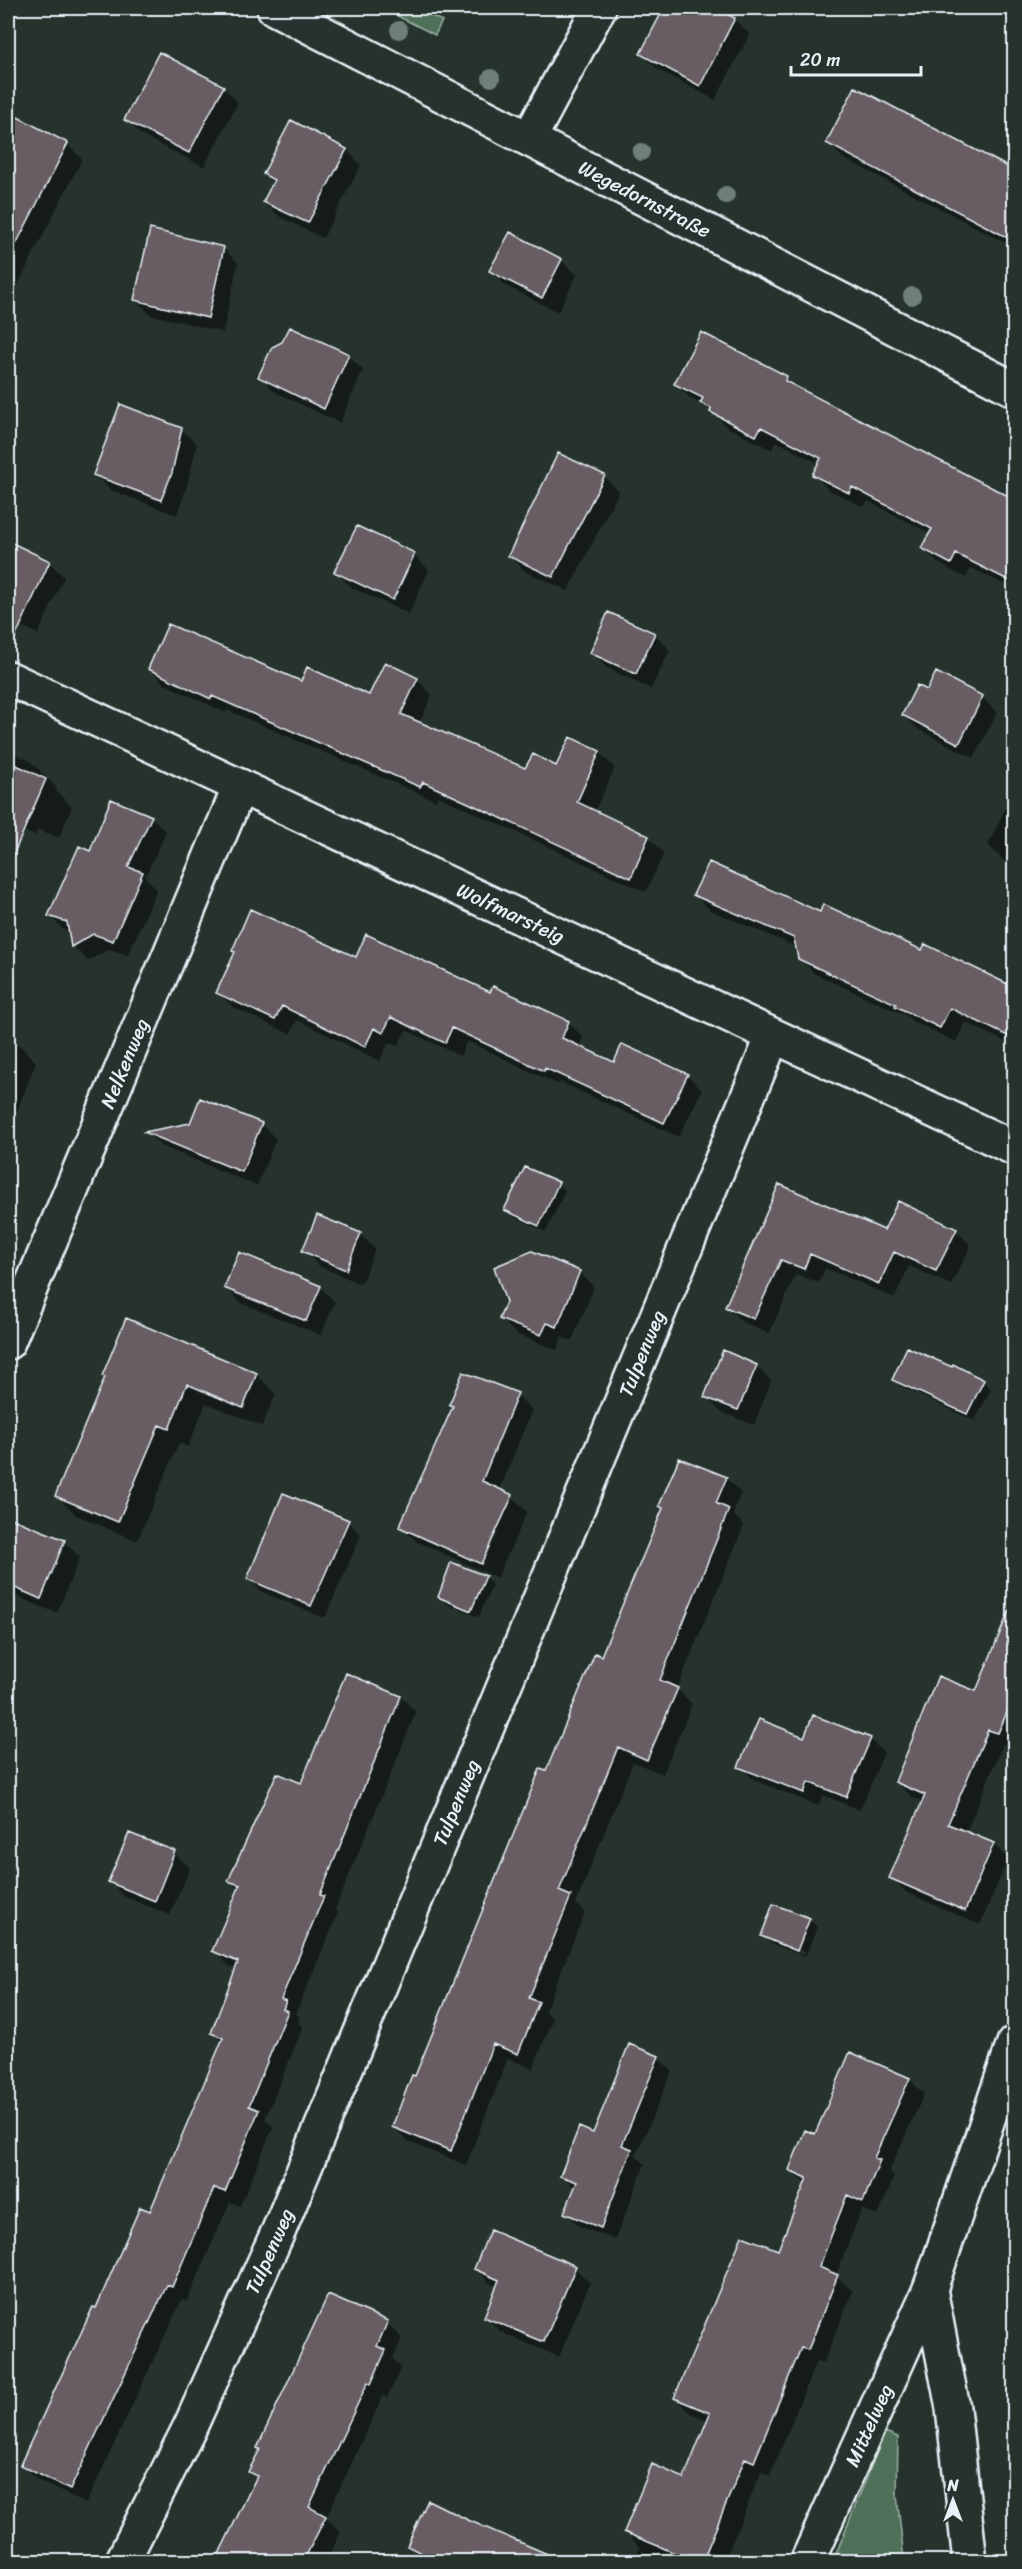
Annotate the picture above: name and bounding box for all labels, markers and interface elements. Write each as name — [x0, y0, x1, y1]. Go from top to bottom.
scale bar — [791, 39, 922, 77]
text: 20 m — [800, 44, 840, 76]
street label: Wegedornstraße — [572, 150, 717, 248]
street label: Wolfmarsteig — [451, 872, 571, 953]
street label: Nelkenweg — [90, 1013, 159, 1114]
street label: Tulpenweg — [608, 1305, 675, 1402]
street label: Tulpenweg — [422, 1754, 489, 1851]
street label: Tulpenweg — [235, 2203, 304, 2300]
street label: Mittelweg — [835, 2378, 903, 2473]
north arrow — [923, 2470, 983, 2530]
text: N — [946, 2471, 959, 2500]

